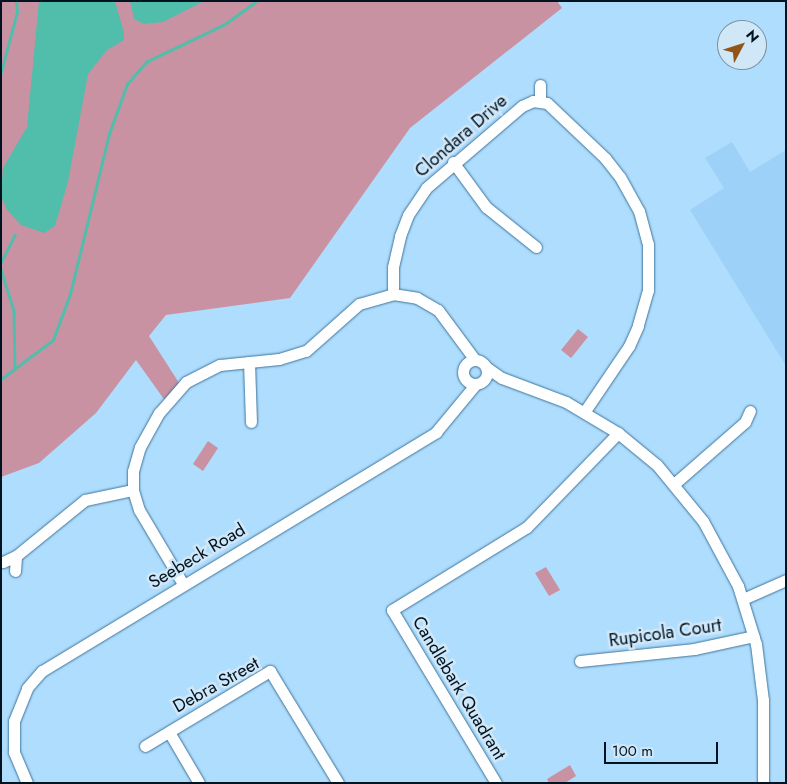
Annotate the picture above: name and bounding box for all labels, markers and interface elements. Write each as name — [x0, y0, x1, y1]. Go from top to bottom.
north arrow — [717, 20, 767, 70]
text: N — [741, 25, 764, 47]
street label: Clondara Drive — [411, 90, 511, 182]
street label: Seebeck Road — [145, 519, 249, 593]
street label: Candlebark Quadrant — [408, 612, 510, 764]
street label: Rupicola Court — [607, 614, 723, 652]
street label: Debra Street — [169, 653, 263, 717]
scale bar — [607, 732, 721, 764]
text: 100 m — [612, 740, 653, 762]

